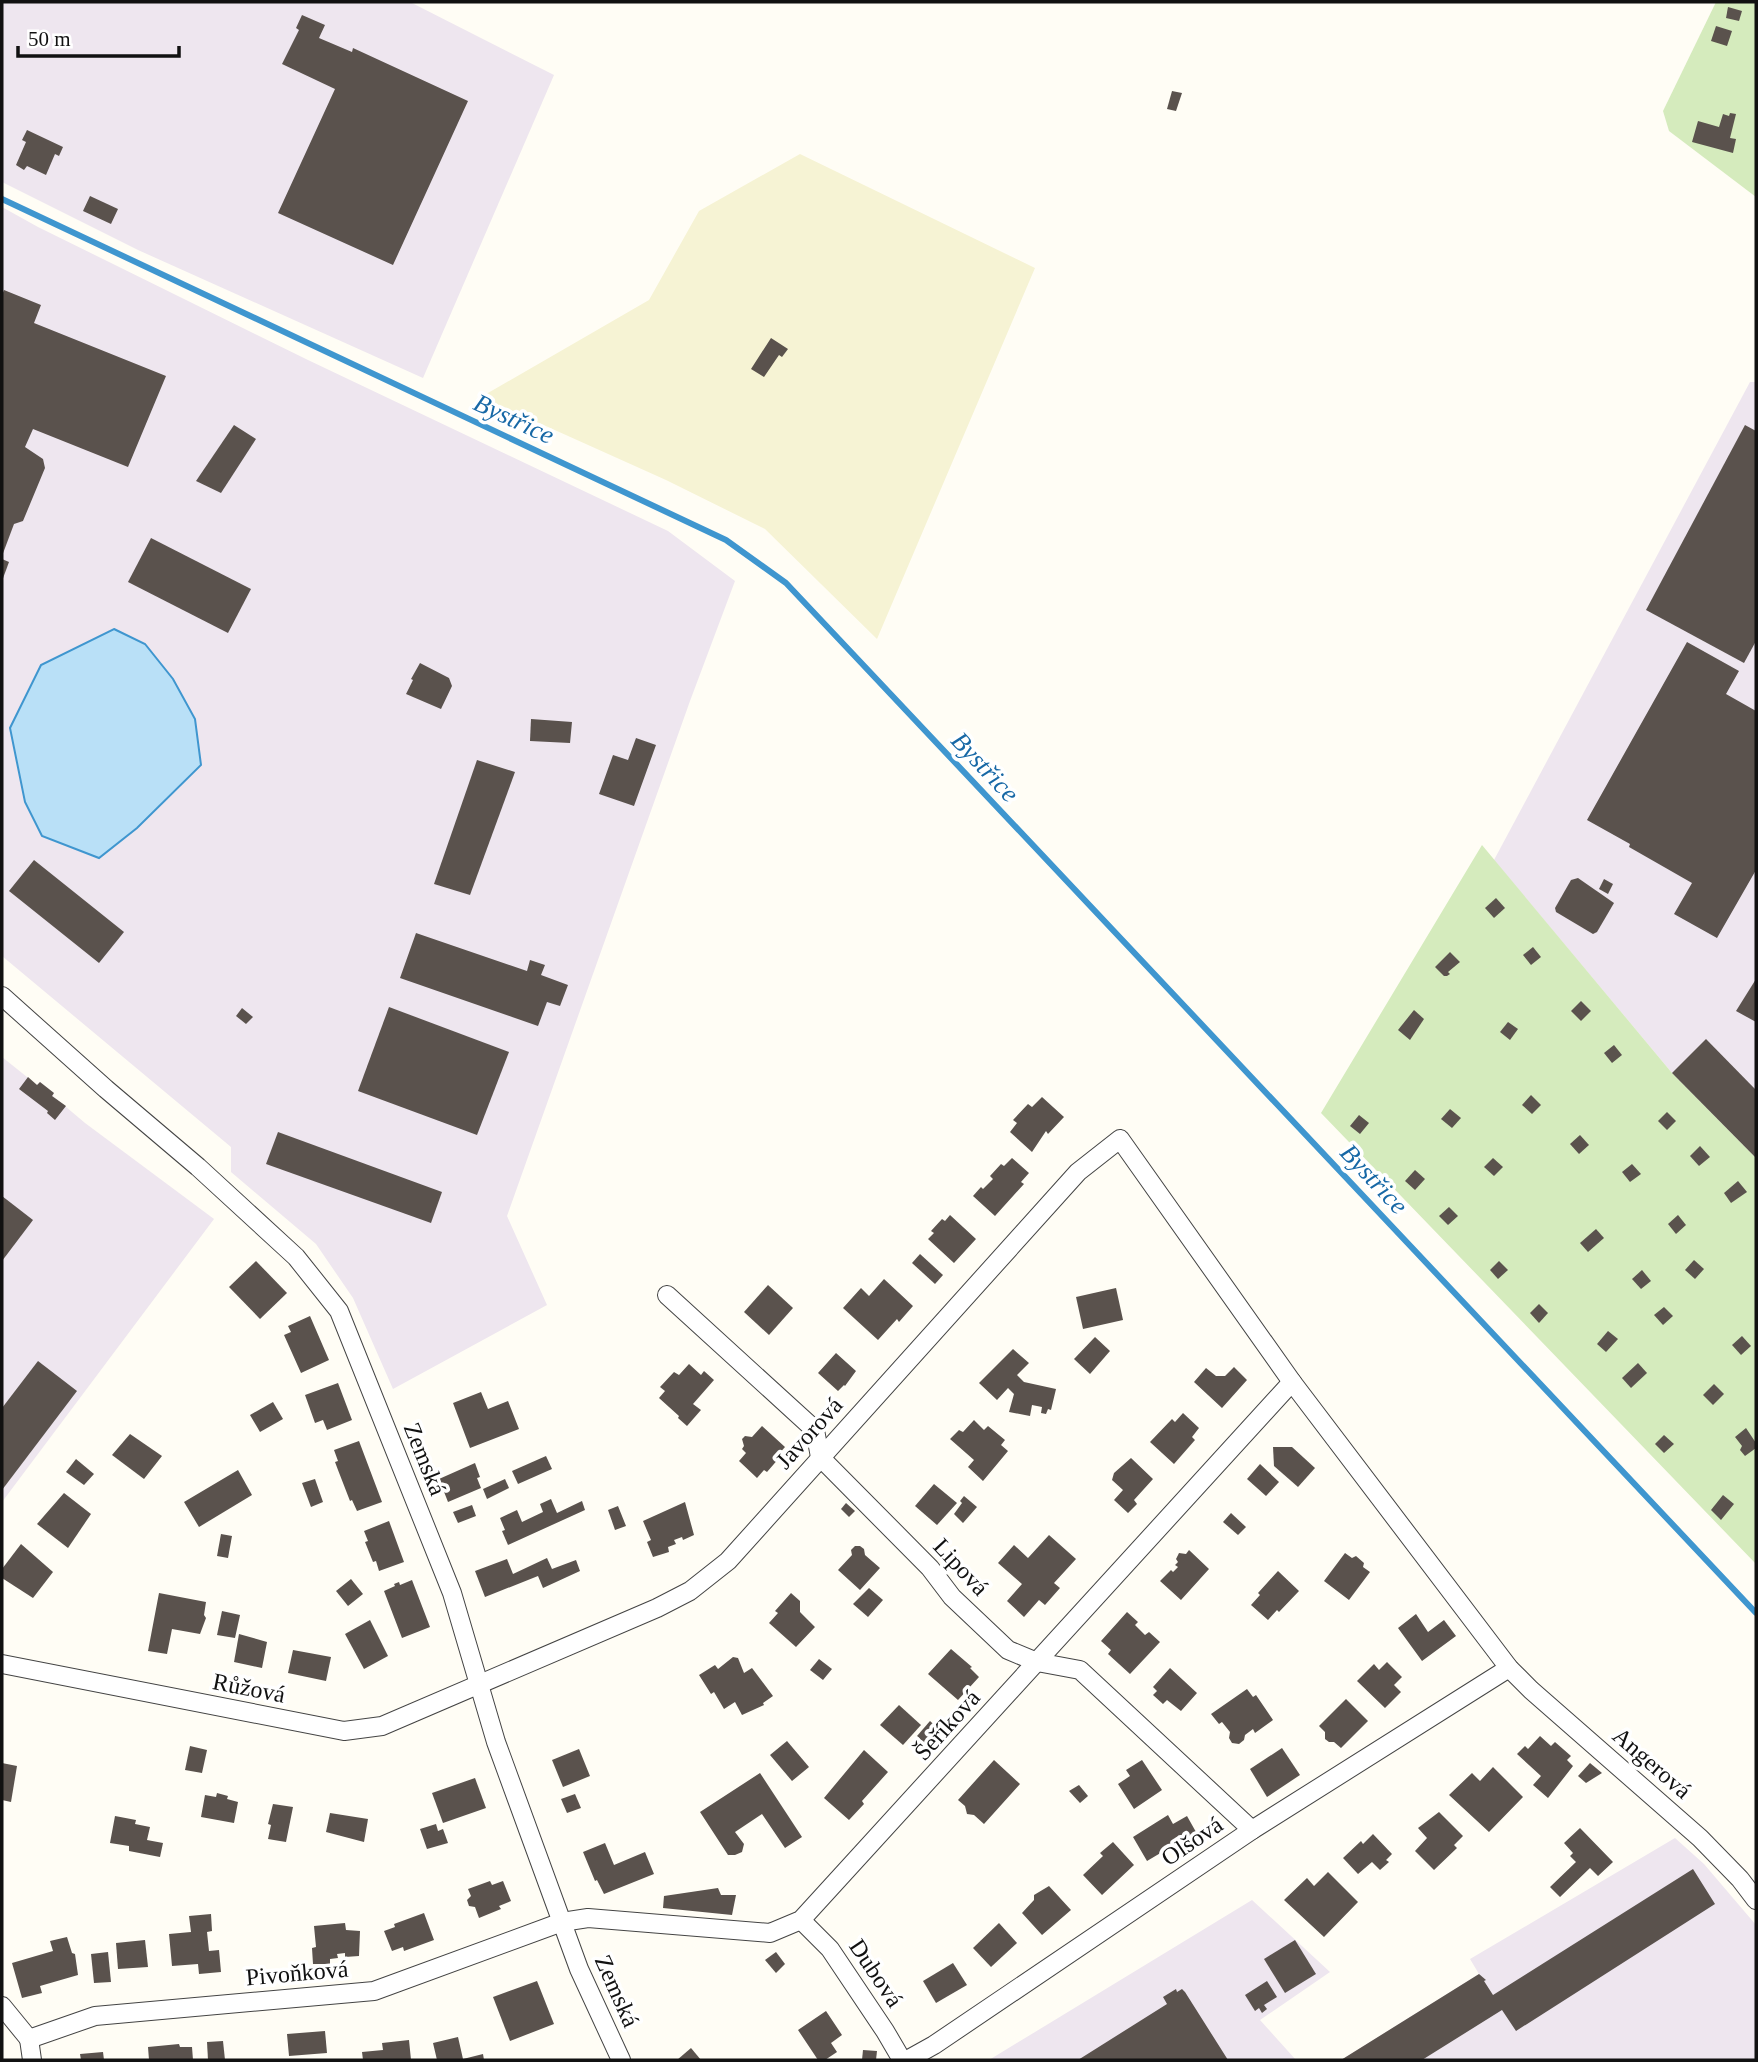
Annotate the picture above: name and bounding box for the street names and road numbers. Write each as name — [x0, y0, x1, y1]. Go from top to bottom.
street label: Javorová — [770, 1392, 848, 1474]
street label: Zemská — [399, 1419, 451, 1499]
street label: Lipová — [928, 1533, 994, 1601]
street label: Růžová — [211, 1668, 288, 1708]
street label: Šeříková — [909, 1684, 985, 1765]
street label: Angerová — [1608, 1722, 1696, 1804]
street label: Olšová — [1157, 1811, 1228, 1871]
street label: Dubová — [844, 1934, 908, 2012]
street label: Zemská — [590, 1951, 644, 2031]
street label: Pivoňková — [245, 1956, 350, 1990]

